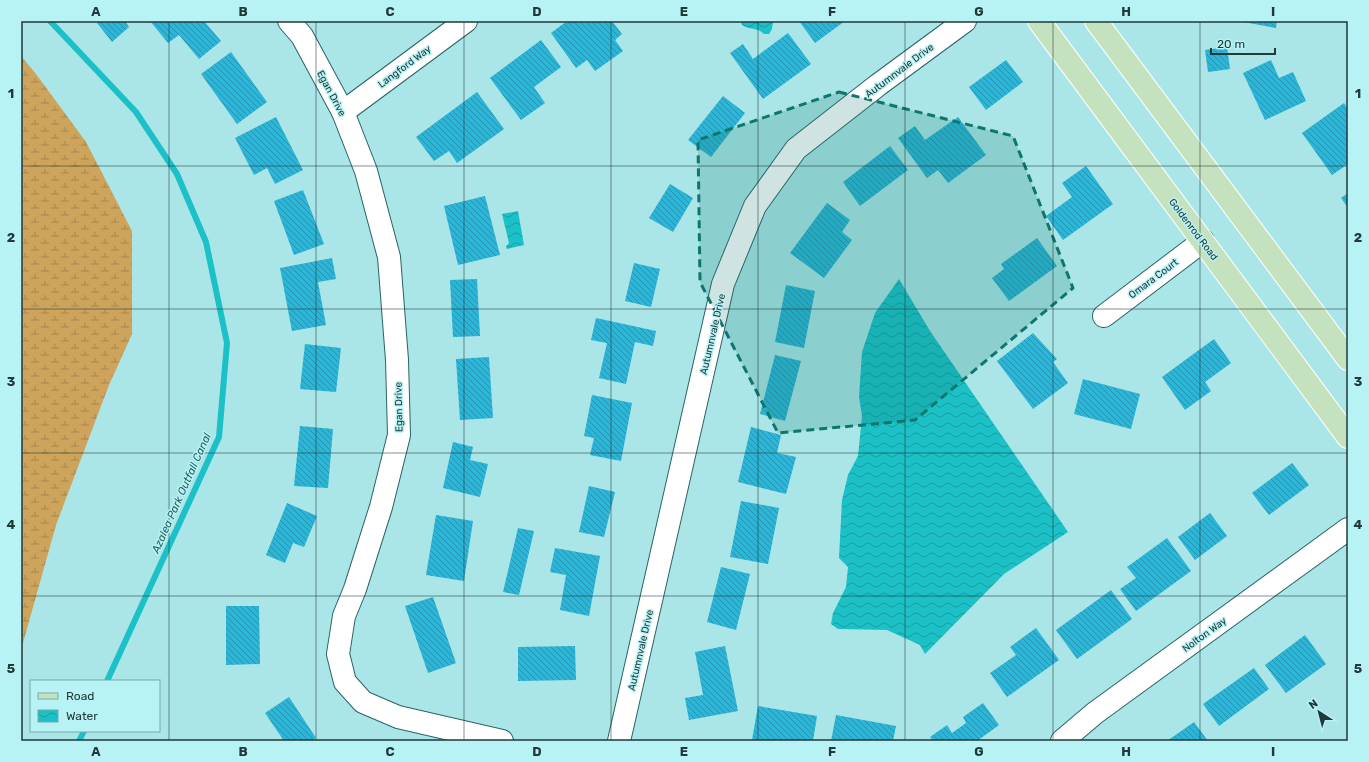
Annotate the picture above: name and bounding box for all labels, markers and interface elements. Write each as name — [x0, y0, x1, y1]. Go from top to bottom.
text: A — [91, 4, 101, 19]
text: B — [238, 4, 248, 19]
text: C — [385, 4, 395, 19]
text: D — [532, 4, 542, 19]
text: E — [680, 4, 688, 19]
text: F — [828, 4, 836, 19]
text: G — [974, 4, 984, 19]
text: H — [1121, 4, 1131, 19]
text: I — [1271, 4, 1275, 19]
scale bar — [1211, 30, 1275, 56]
text: 20 m — [1217, 37, 1245, 51]
street label: Autumnvale Drive — [863, 41, 937, 101]
street label: Langford Way — [376, 43, 434, 91]
street label: Egan Drive — [314, 69, 348, 119]
text: 1 — [8, 86, 14, 101]
text: 1 — [1355, 86, 1361, 101]
street label: Goldenrod Road — [1166, 196, 1220, 263]
text: 2 — [7, 230, 15, 245]
text: 2 — [1354, 230, 1362, 245]
street label: Omara Court — [1126, 256, 1181, 301]
street label: Autumnvale Drive — [698, 292, 728, 376]
text: 3 — [7, 374, 16, 389]
text: 3 — [1354, 374, 1363, 389]
street label: Egan Drive — [393, 381, 405, 432]
water label: Azalea Park Outfall Canal — [149, 431, 214, 556]
text: 4 — [7, 517, 16, 532]
text: 4 — [1354, 517, 1363, 532]
street label: Autumnvale Drive — [626, 608, 656, 692]
street label: Nolton Way — [1180, 614, 1229, 655]
text: 5 — [7, 661, 15, 676]
text: 5 — [1354, 661, 1362, 676]
legend — [30, 680, 160, 732]
text: Road — [66, 689, 94, 703]
north arrow — [1299, 692, 1339, 732]
text: N — [1306, 697, 1321, 712]
text: Water — [66, 709, 98, 723]
text: A — [91, 744, 101, 759]
text: B — [238, 744, 248, 759]
text: C — [385, 744, 395, 759]
text: D — [532, 744, 542, 759]
text: E — [680, 744, 688, 759]
text: F — [828, 744, 836, 759]
text: G — [974, 744, 984, 759]
text: H — [1121, 744, 1131, 759]
text: I — [1271, 744, 1275, 759]

